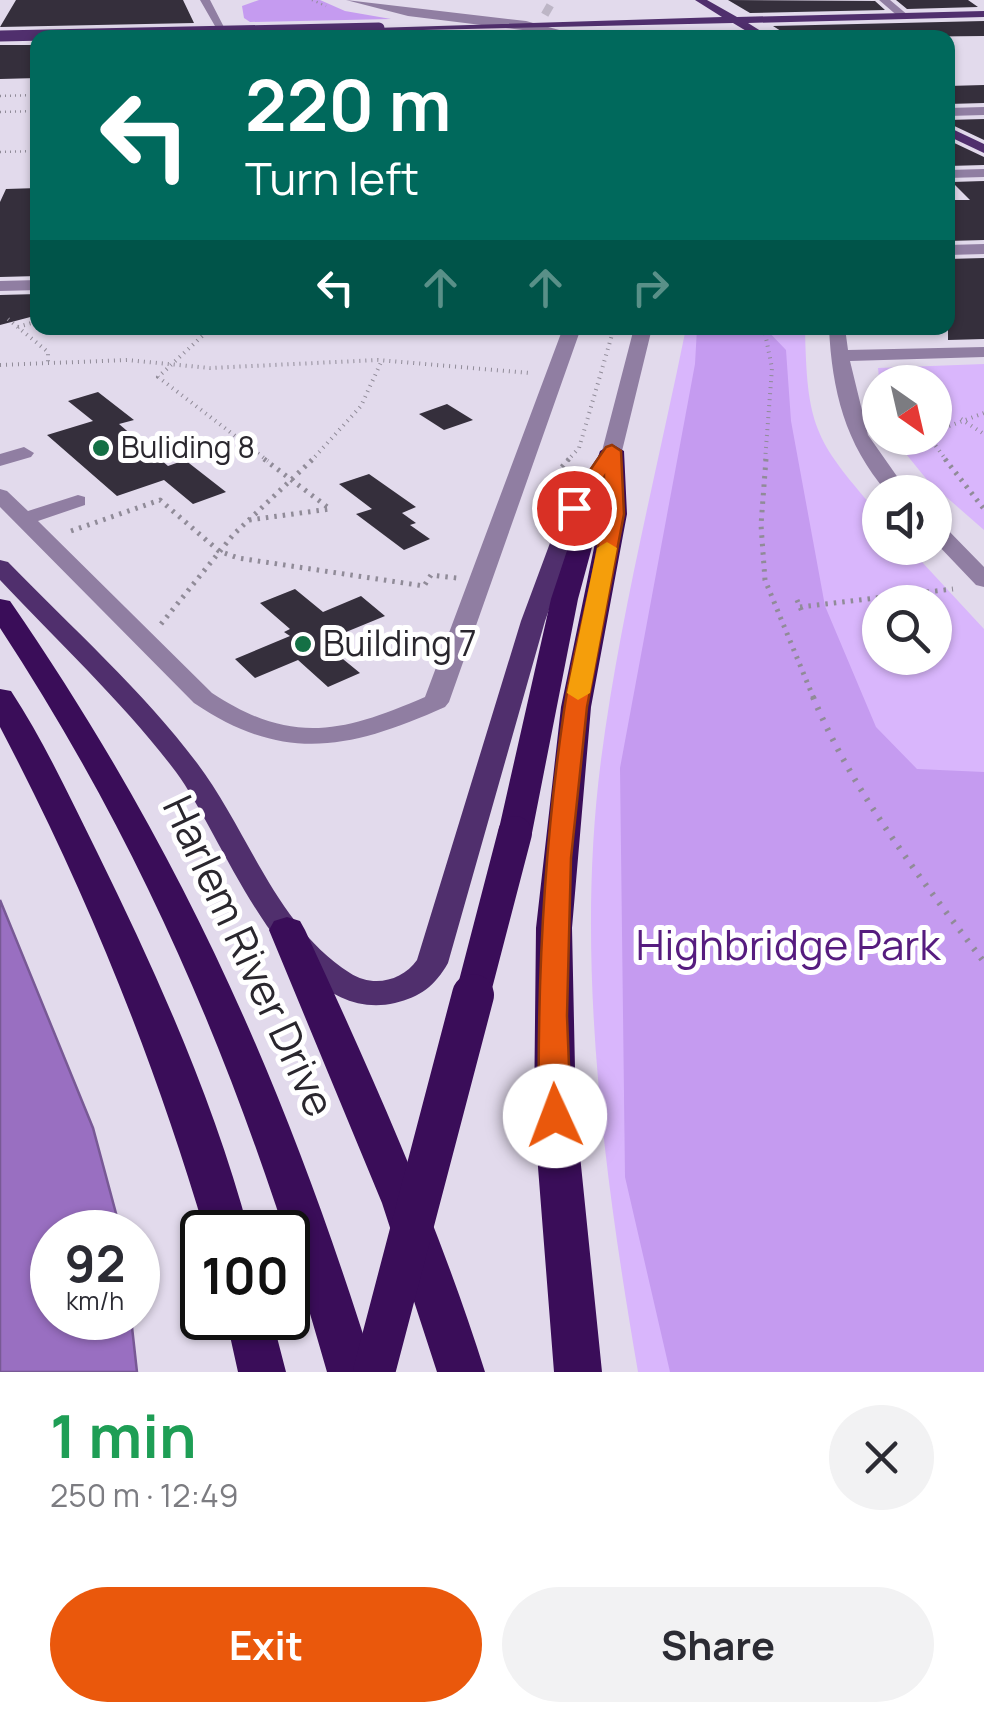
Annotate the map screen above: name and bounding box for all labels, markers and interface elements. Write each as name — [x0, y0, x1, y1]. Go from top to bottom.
text: 220 m — [245, 56, 451, 152]
icon: left — [80, 70, 210, 200]
text: Turn left — [245, 147, 419, 209]
icon: left — [308, 260, 363, 315]
icon: ahead — [413, 260, 468, 315]
icon: ahead — [518, 260, 573, 315]
icon: right — [623, 260, 678, 315]
north arrow — [862, 365, 952, 455]
map controls — [862, 365, 952, 675]
place label: Buliding 8 — [121, 426, 255, 467]
marker: Buliding 8 — [90, 437, 112, 459]
pin — [532, 466, 617, 551]
button: sound — [862, 475, 952, 565]
icon: arrive — [547, 481, 602, 536]
button: search — [862, 585, 952, 675]
place label: Building 7 — [323, 619, 477, 667]
marker: Building 7 — [292, 633, 314, 655]
street label: Harlem River Drive — [150, 786, 350, 1126]
park label: Highbridge Park — [636, 915, 941, 973]
position arrow — [503, 1064, 607, 1168]
speed limit sign: 100 — [180, 1210, 310, 1340]
text: 92 — [65, 1229, 125, 1297]
text: km/h — [66, 1283, 124, 1318]
text: 1 min — [50, 1394, 197, 1476]
button: close — [829, 1405, 934, 1510]
text: 250 m · 12:49 — [50, 1473, 239, 1517]
button: Exit — [50, 1587, 482, 1702]
button: Share — [502, 1587, 934, 1702]

